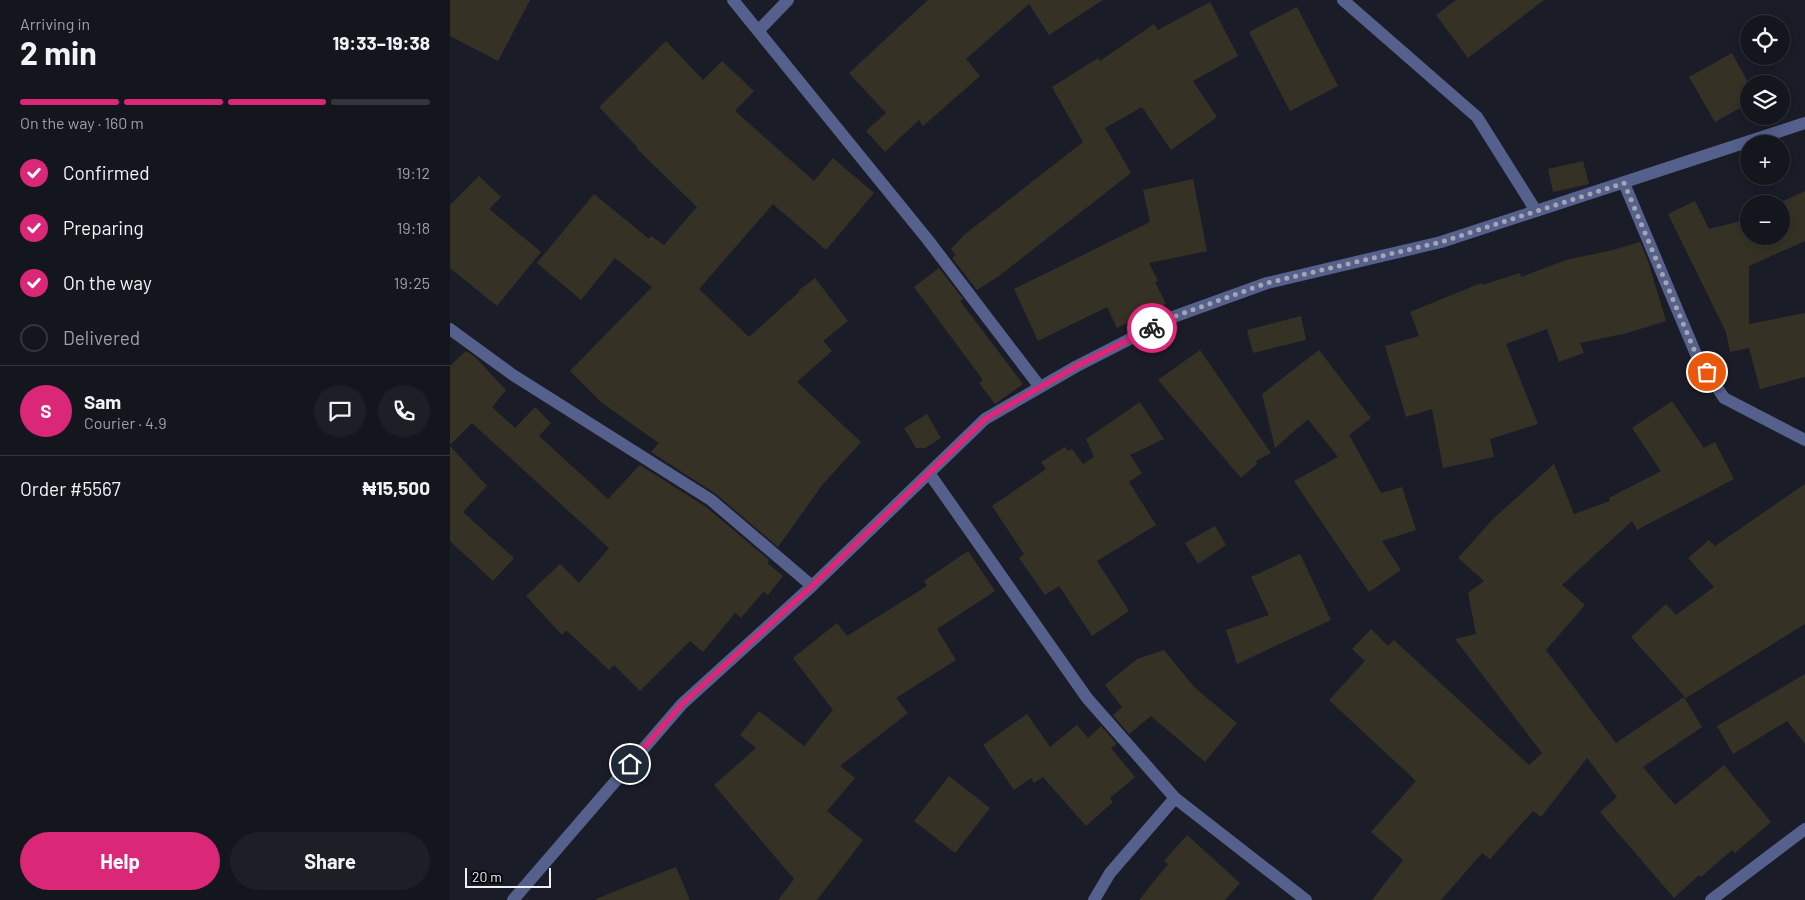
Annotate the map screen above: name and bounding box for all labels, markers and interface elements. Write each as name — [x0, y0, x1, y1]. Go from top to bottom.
text: Arriving in — [20, 14, 90, 33]
map controls — [1740, 15, 1790, 245]
button: locate — [1740, 15, 1790, 65]
text: 19:33–19:38 — [332, 31, 430, 54]
text: 2 min — [20, 33, 97, 71]
button: layers — [1740, 75, 1790, 125]
text: On the way · 160 m — [20, 113, 144, 132]
button: + — [1740, 135, 1790, 185]
icon: check — [20, 159, 48, 187]
text: Confirmed — [63, 161, 150, 184]
text: 19:12 — [396, 163, 430, 182]
button: − — [1740, 195, 1790, 245]
icon: check — [20, 214, 48, 242]
text: Preparing — [63, 216, 144, 239]
text: 19:18 — [397, 218, 430, 237]
icon: check — [20, 269, 48, 297]
text: On the way — [63, 271, 152, 294]
text: 19:25 — [394, 273, 430, 292]
courier — [1127, 303, 1177, 353]
icon: bike — [1138, 314, 1166, 342]
text: Delivered — [63, 326, 140, 349]
pin — [1686, 351, 1728, 393]
icon: bag — [1693, 358, 1721, 386]
button: chat — [314, 385, 366, 437]
button: phone — [378, 385, 430, 437]
text: Sam — [84, 390, 121, 413]
text: S — [40, 399, 52, 422]
text: Courier · 4.9 — [84, 413, 167, 432]
text: ₦15,500 — [362, 476, 430, 499]
text: Order #5567 — [20, 477, 121, 500]
pin — [609, 743, 651, 785]
icon: home — [616, 750, 644, 778]
button: Help — [20, 832, 220, 890]
button: Share — [230, 832, 430, 890]
scale bar — [465, 865, 551, 888]
text: 20 m — [472, 868, 502, 885]

